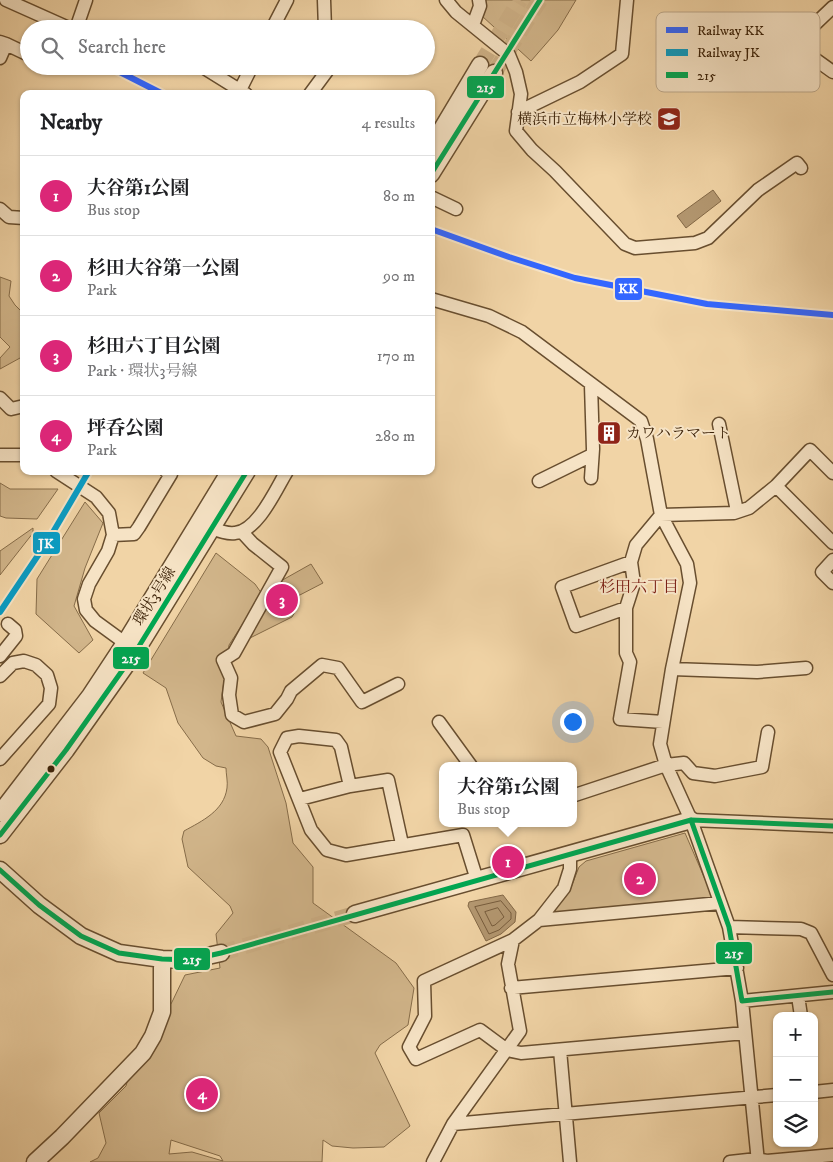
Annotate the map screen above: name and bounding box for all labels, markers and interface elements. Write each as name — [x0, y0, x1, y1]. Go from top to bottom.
legend — [656, 12, 820, 92]
search box — [20, 20, 435, 75]
text: Railway KK — [697, 22, 764, 40]
icon: search — [38, 34, 66, 62]
text: Search here — [78, 36, 166, 59]
text: Railway JK — [697, 44, 760, 62]
text: 215 — [697, 67, 716, 85]
line badge: 215 — [466, 75, 505, 99]
text: 215 — [477, 79, 495, 97]
school or university icon: 横浜市立梅林小学校 — [656, 106, 682, 132]
text: Nearby — [40, 110, 102, 136]
place label: 横浜市立梅林小学校 — [517, 110, 652, 129]
text: 4 results — [362, 113, 415, 133]
text: 大谷第1公園 — [87, 177, 189, 200]
text: 1 — [53, 186, 59, 206]
text: 80 m — [383, 186, 415, 206]
text: Bus stop — [87, 200, 140, 220]
text: 杉田大谷第一公園 — [87, 257, 239, 280]
text: 2 — [52, 266, 60, 286]
text: 90 m — [383, 266, 415, 286]
line badge: KK — [614, 277, 643, 301]
text: Park — [87, 280, 117, 300]
text: KK — [618, 280, 639, 298]
text: 杉田六丁目公園 — [87, 335, 220, 358]
text: 3 — [53, 346, 59, 366]
text: 170 m — [377, 346, 415, 366]
text: Park · 環状3号線 — [87, 361, 198, 381]
text: 坪呑公園 — [87, 417, 163, 440]
building icon: カワハラマート — [596, 420, 622, 446]
place label: カワハラマート — [626, 424, 731, 443]
text: 4 — [51, 426, 61, 446]
text: 280 m — [375, 426, 415, 446]
text: Park — [87, 440, 117, 460]
line badge: JK — [32, 531, 61, 555]
text: JK — [36, 535, 55, 553]
street label: 環状3号線 — [129, 563, 180, 629]
district label: 杉田六丁目 — [599, 577, 679, 597]
pin: 3 — [266, 581, 298, 619]
line badge: 215 — [112, 646, 150, 670]
text: 215 — [122, 650, 140, 668]
your location — [560, 709, 586, 735]
popup — [439, 762, 577, 827]
unlabelled marker — [46, 764, 56, 774]
text: 大谷第1公園 — [457, 776, 559, 799]
text: Bus stop — [457, 799, 510, 819]
pin: 1 — [492, 843, 524, 881]
pin: 2 — [624, 860, 656, 898]
line badge: 215 — [715, 941, 753, 965]
text: 215 — [725, 945, 743, 963]
line badge: 215 — [173, 947, 211, 971]
text: 215 — [183, 951, 201, 969]
map controls — [773, 1012, 818, 1147]
button: + — [773, 1012, 818, 1057]
button: − — [773, 1057, 818, 1102]
pin: 4 — [186, 1075, 218, 1113]
button: layers — [773, 1102, 818, 1147]

